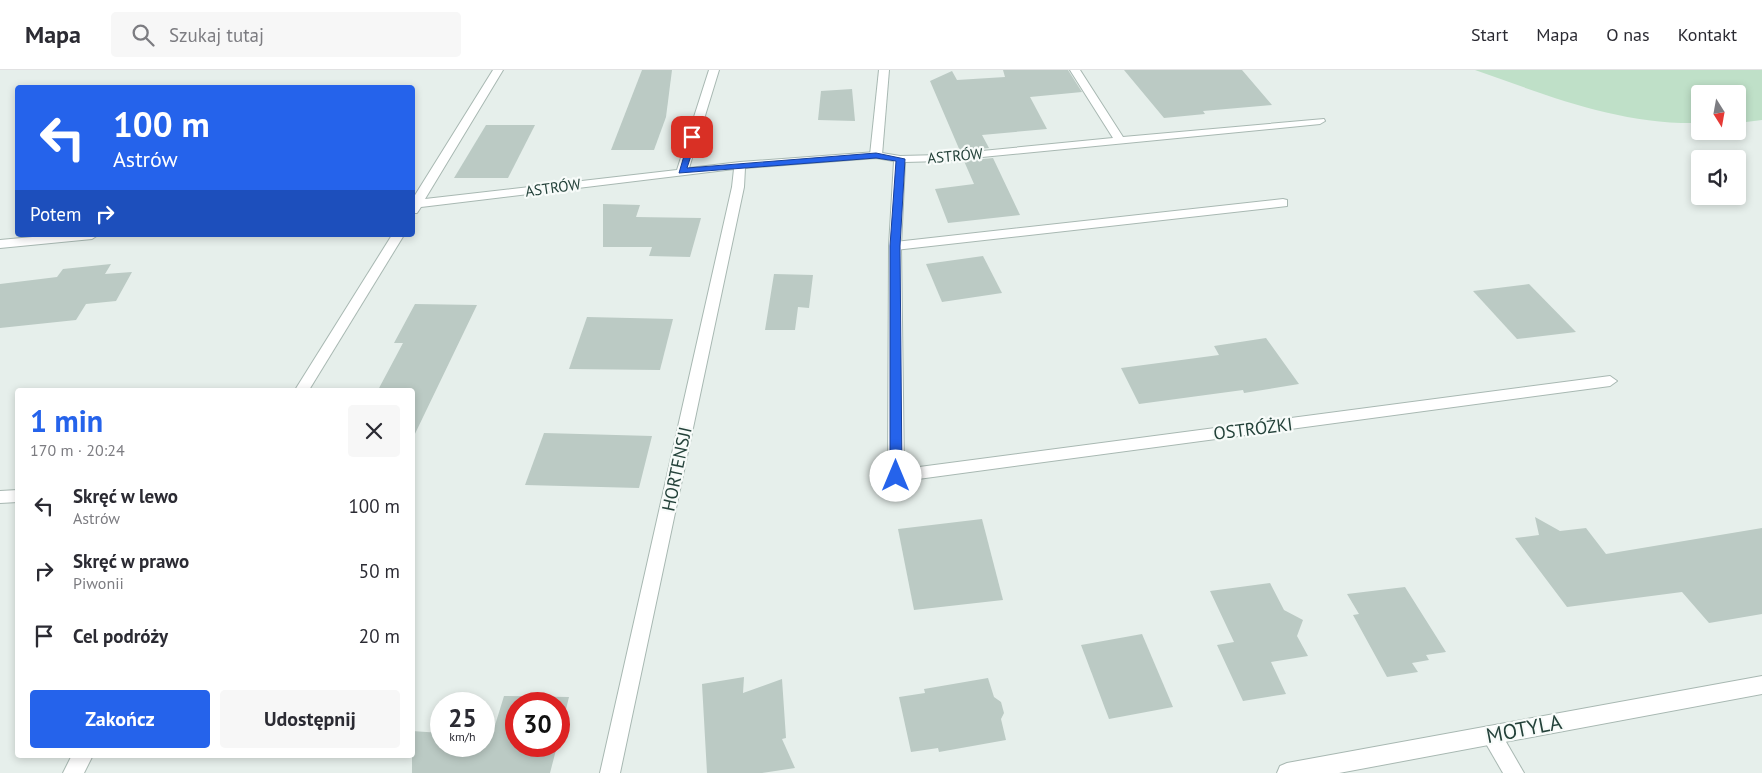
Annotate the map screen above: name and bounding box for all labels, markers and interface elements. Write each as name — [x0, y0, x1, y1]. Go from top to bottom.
search box — [111, 12, 461, 57]
text: Mapa — [25, 19, 81, 50]
icon: search — [129, 21, 157, 49]
text: Szukaj tutaj — [169, 23, 264, 47]
text: Start — [1471, 23, 1508, 46]
text: Mapa — [1536, 23, 1578, 46]
text: O nas — [1606, 23, 1650, 46]
text: Kontakt — [1678, 23, 1737, 46]
north arrow — [1691, 85, 1746, 140]
map controls — [1691, 85, 1746, 205]
text: 100 m — [113, 101, 210, 147]
icon: left — [30, 105, 95, 170]
pin — [671, 116, 713, 158]
icon: arrive — [678, 123, 706, 151]
street label: ASTRÓW — [926, 144, 984, 167]
text: Astrów — [113, 145, 178, 173]
button: sound — [1691, 150, 1746, 205]
street label: ASTRÓW — [524, 174, 582, 201]
icon: right — [91, 200, 119, 228]
text: Potem — [30, 202, 81, 226]
text: 1 min — [30, 401, 103, 440]
button: close — [348, 405, 400, 457]
street label: OSTRÓŻKI — [1212, 412, 1294, 445]
street label: HORTENSJI — [656, 425, 697, 513]
text: 170 m · 20:24 — [30, 440, 125, 460]
position arrow — [869, 449, 921, 501]
text: Skręć w lewo — [73, 484, 178, 508]
icon: left — [30, 492, 58, 520]
text: 100 m — [348, 494, 400, 518]
text: Astrów — [73, 508, 120, 528]
text: Skręć w prawo — [73, 549, 189, 573]
icon: right — [30, 557, 58, 585]
text: 50 m — [359, 559, 400, 583]
text: Piwonii — [73, 573, 124, 593]
icon: arrive — [30, 622, 58, 650]
text: Cel podróży — [73, 624, 168, 648]
text: 20 m — [359, 624, 400, 648]
button: Zakończ — [30, 690, 210, 748]
button: Udostępnij — [220, 690, 400, 748]
speed limit sign: 30 — [505, 692, 570, 757]
text: 25 — [448, 702, 477, 734]
street label: MOTYLA — [1484, 708, 1565, 749]
text: km/h — [449, 729, 476, 744]

